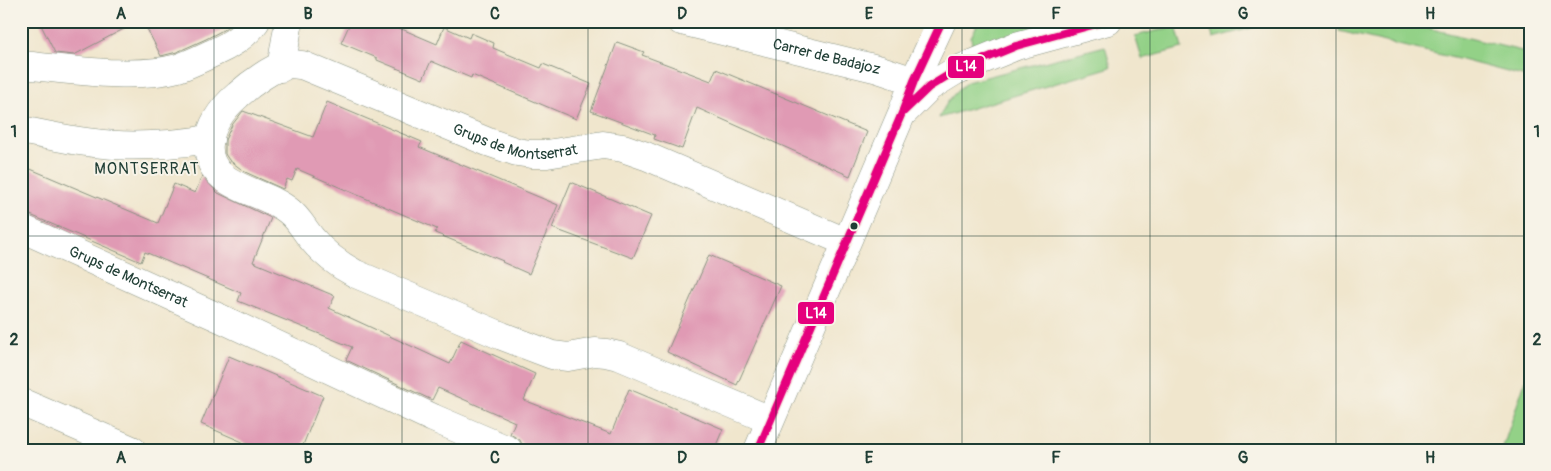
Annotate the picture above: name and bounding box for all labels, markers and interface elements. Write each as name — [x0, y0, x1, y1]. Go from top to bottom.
text: A — [116, 4, 127, 24]
text: B — [303, 4, 313, 24]
text: C — [490, 4, 500, 24]
text: D — [677, 4, 687, 24]
text: E — [865, 4, 874, 24]
text: F — [1051, 4, 1061, 24]
text: G — [1238, 4, 1249, 24]
text: H — [1425, 4, 1435, 24]
street label: Carrer de Badajoz — [771, 34, 883, 79]
line badge: L14 — [947, 55, 985, 79]
text: L14 — [955, 58, 978, 75]
street label: Grups de Montserrat — [450, 119, 580, 164]
text: 1 — [11, 122, 17, 142]
text: 1 — [1534, 122, 1540, 142]
district label: MONTSERRAT — [94, 159, 200, 179]
unlabelled marker — [849, 221, 859, 231]
street label: Grups de Montserrat — [66, 241, 192, 312]
line badge: L14 — [797, 301, 835, 325]
text: L14 — [805, 305, 828, 322]
text: 2 — [10, 330, 19, 350]
text: 2 — [1533, 330, 1542, 350]
text: A — [116, 448, 127, 468]
text: B — [303, 448, 313, 468]
text: C — [490, 448, 500, 468]
text: D — [677, 448, 687, 468]
text: E — [865, 448, 874, 468]
text: F — [1051, 448, 1061, 468]
text: G — [1238, 448, 1249, 468]
text: H — [1425, 448, 1435, 468]

